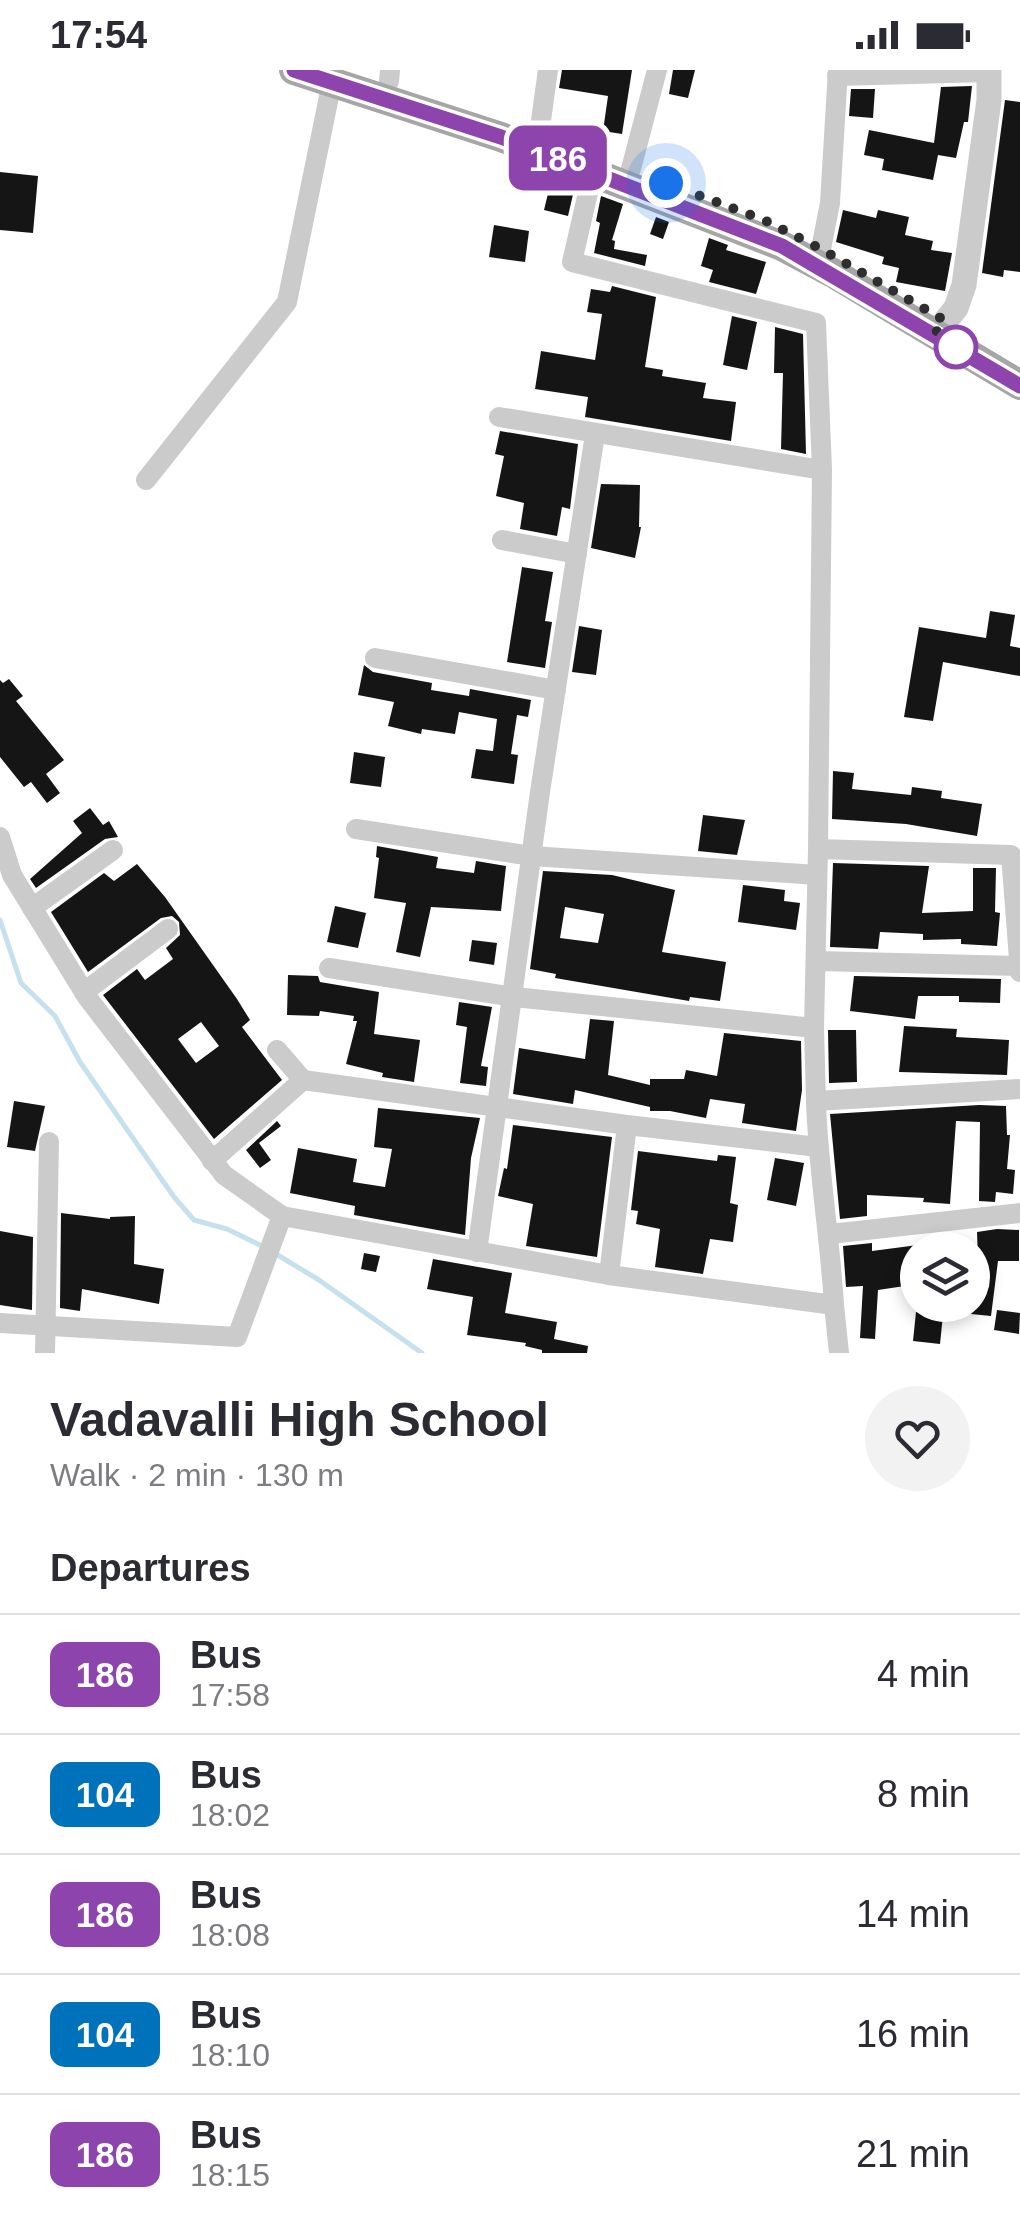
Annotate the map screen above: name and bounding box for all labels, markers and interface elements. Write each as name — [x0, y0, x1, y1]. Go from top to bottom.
text: 17:54 — [50, 14, 147, 56]
line badge: 186 — [500, 126, 616, 190]
text: 186 — [529, 139, 587, 178]
your location — [641, 158, 691, 208]
unlabelled marker — [935, 326, 977, 368]
map controls — [900, 1232, 990, 1322]
button: layers — [900, 1232, 990, 1322]
button: heart — [865, 1386, 970, 1491]
text: Vadavalli High School — [50, 1393, 549, 1446]
text: Walk · 2 min · 130 m — [50, 1457, 344, 1493]
text: Departures — [50, 1547, 251, 1589]
text: Bus — [190, 1634, 262, 1676]
text: 4 min — [877, 1653, 970, 1695]
text: 186 — [76, 1655, 134, 1694]
text: 17:58 — [190, 1677, 270, 1713]
text: Bus — [190, 1754, 262, 1796]
text: 8 min — [877, 1773, 970, 1815]
text: 104 — [76, 1775, 134, 1814]
text: 18:02 — [190, 1797, 270, 1833]
text: Bus — [190, 1874, 262, 1916]
text: 14 min — [856, 1893, 970, 1935]
text: 186 — [76, 1895, 134, 1934]
text: 18:08 — [190, 1917, 270, 1953]
text: Bus — [190, 1994, 262, 2036]
text: 16 min — [856, 2013, 970, 2055]
text: 104 — [76, 2015, 134, 2054]
text: 18:10 — [190, 2037, 270, 2073]
text: Bus — [190, 2114, 262, 2156]
text: 21 min — [856, 2133, 970, 2175]
text: 186 — [76, 2135, 134, 2174]
text: 18:15 — [190, 2157, 270, 2193]

